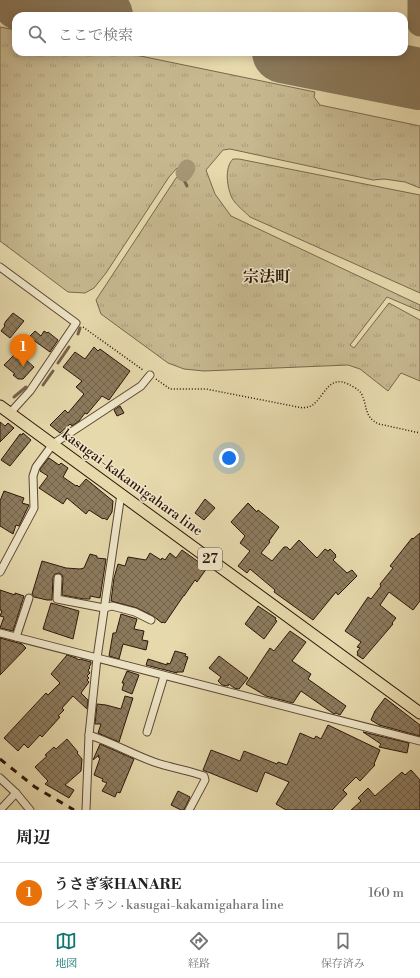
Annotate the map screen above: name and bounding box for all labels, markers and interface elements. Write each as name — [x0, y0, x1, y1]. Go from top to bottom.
search box — [12, 12, 408, 56]
icon: search — [26, 23, 48, 45]
text: ここで検索 — [58, 26, 133, 45]
district label: 宗法町 — [243, 267, 291, 287]
pin: 1 — [10, 334, 36, 367]
street label: kasugai-kakamigahara line — [58, 426, 206, 540]
your location — [219, 448, 239, 468]
road number: 27 — [198, 548, 222, 570]
text: 周辺 — [16, 827, 50, 849]
text: うさぎ家HANARE — [54, 875, 181, 894]
text: 1 — [26, 885, 32, 901]
text: 160 m — [368, 885, 404, 901]
text: レストラン · kasugai-kakamigahara line — [54, 897, 284, 913]
tab: 地図 — [55, 930, 77, 971]
tab: 経路 — [188, 930, 210, 971]
tab: 保存済み — [321, 930, 365, 971]

